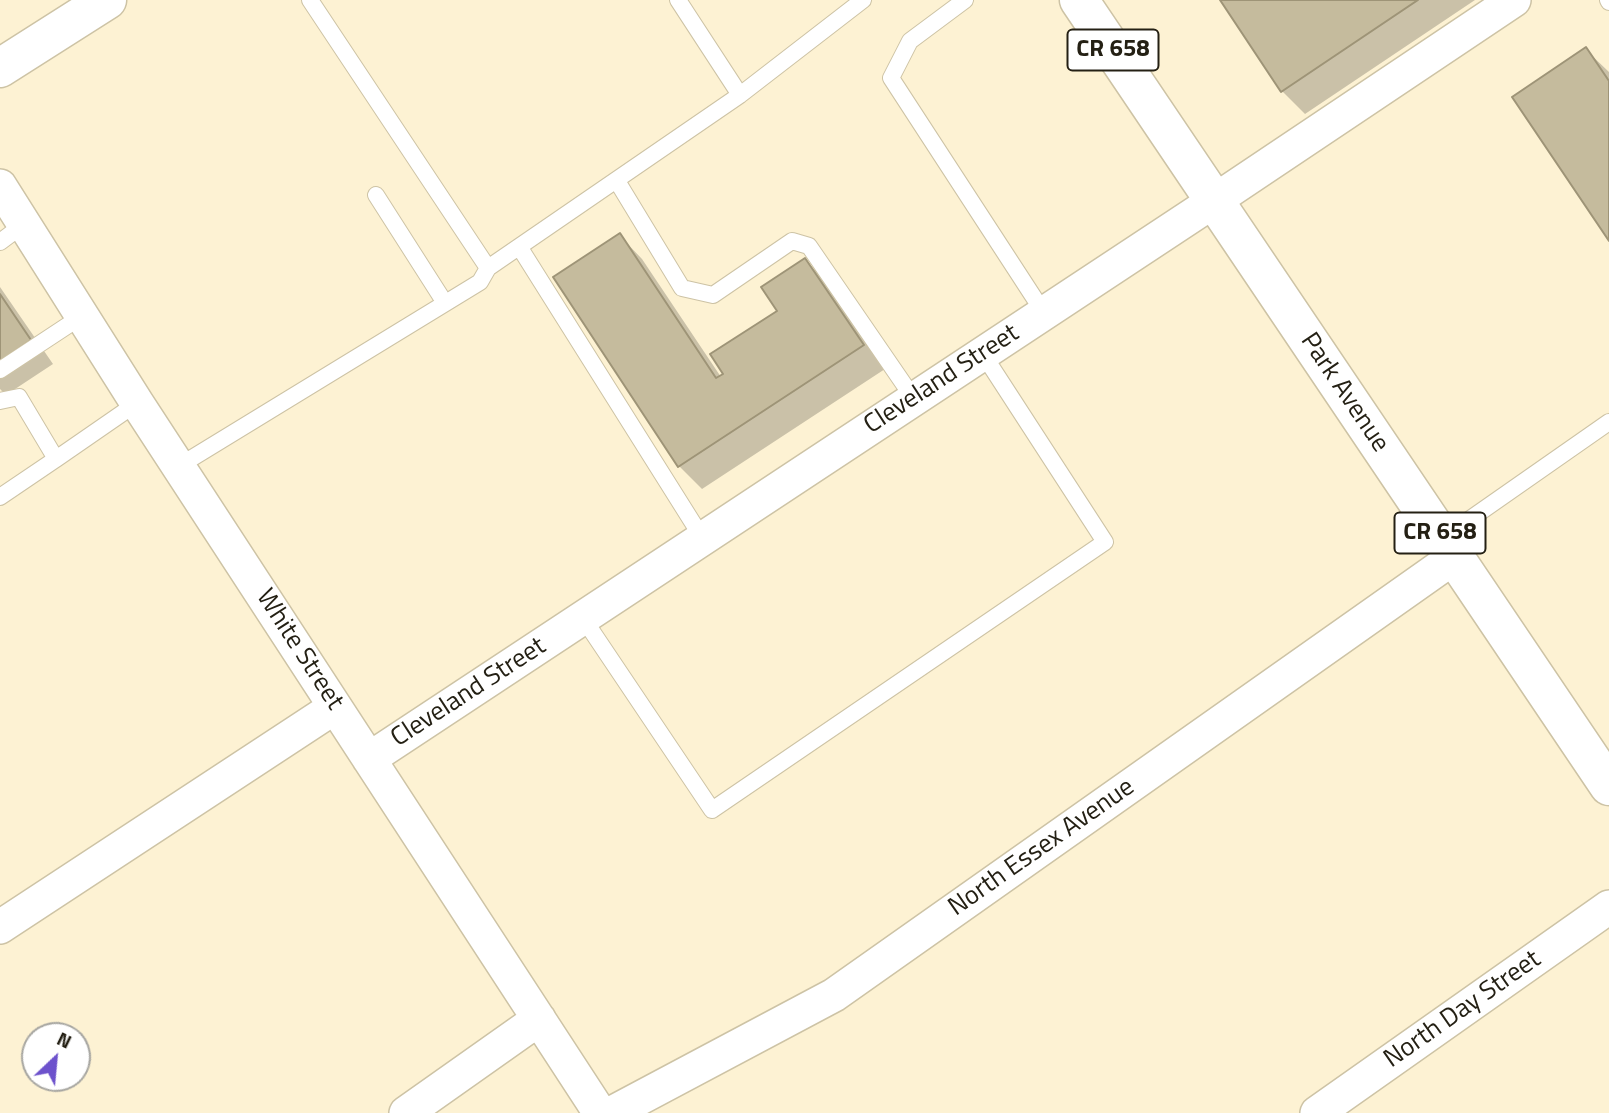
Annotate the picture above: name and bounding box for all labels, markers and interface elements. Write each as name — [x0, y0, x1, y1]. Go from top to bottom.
road number: CR 658 — [1068, 30, 1158, 70]
street label: Cleveland Street — [859, 318, 1025, 442]
street label: Park Avenue — [1293, 328, 1395, 458]
road number: CR 658 — [1394, 512, 1486, 554]
street label: White Street — [248, 584, 350, 716]
street label: Cleveland Street — [386, 631, 552, 755]
street label: North Essex Avenue — [943, 772, 1141, 924]
street label: North Day Street — [1379, 944, 1547, 1076]
north arrow — [21, 1022, 91, 1092]
text: N — [52, 1024, 77, 1055]

